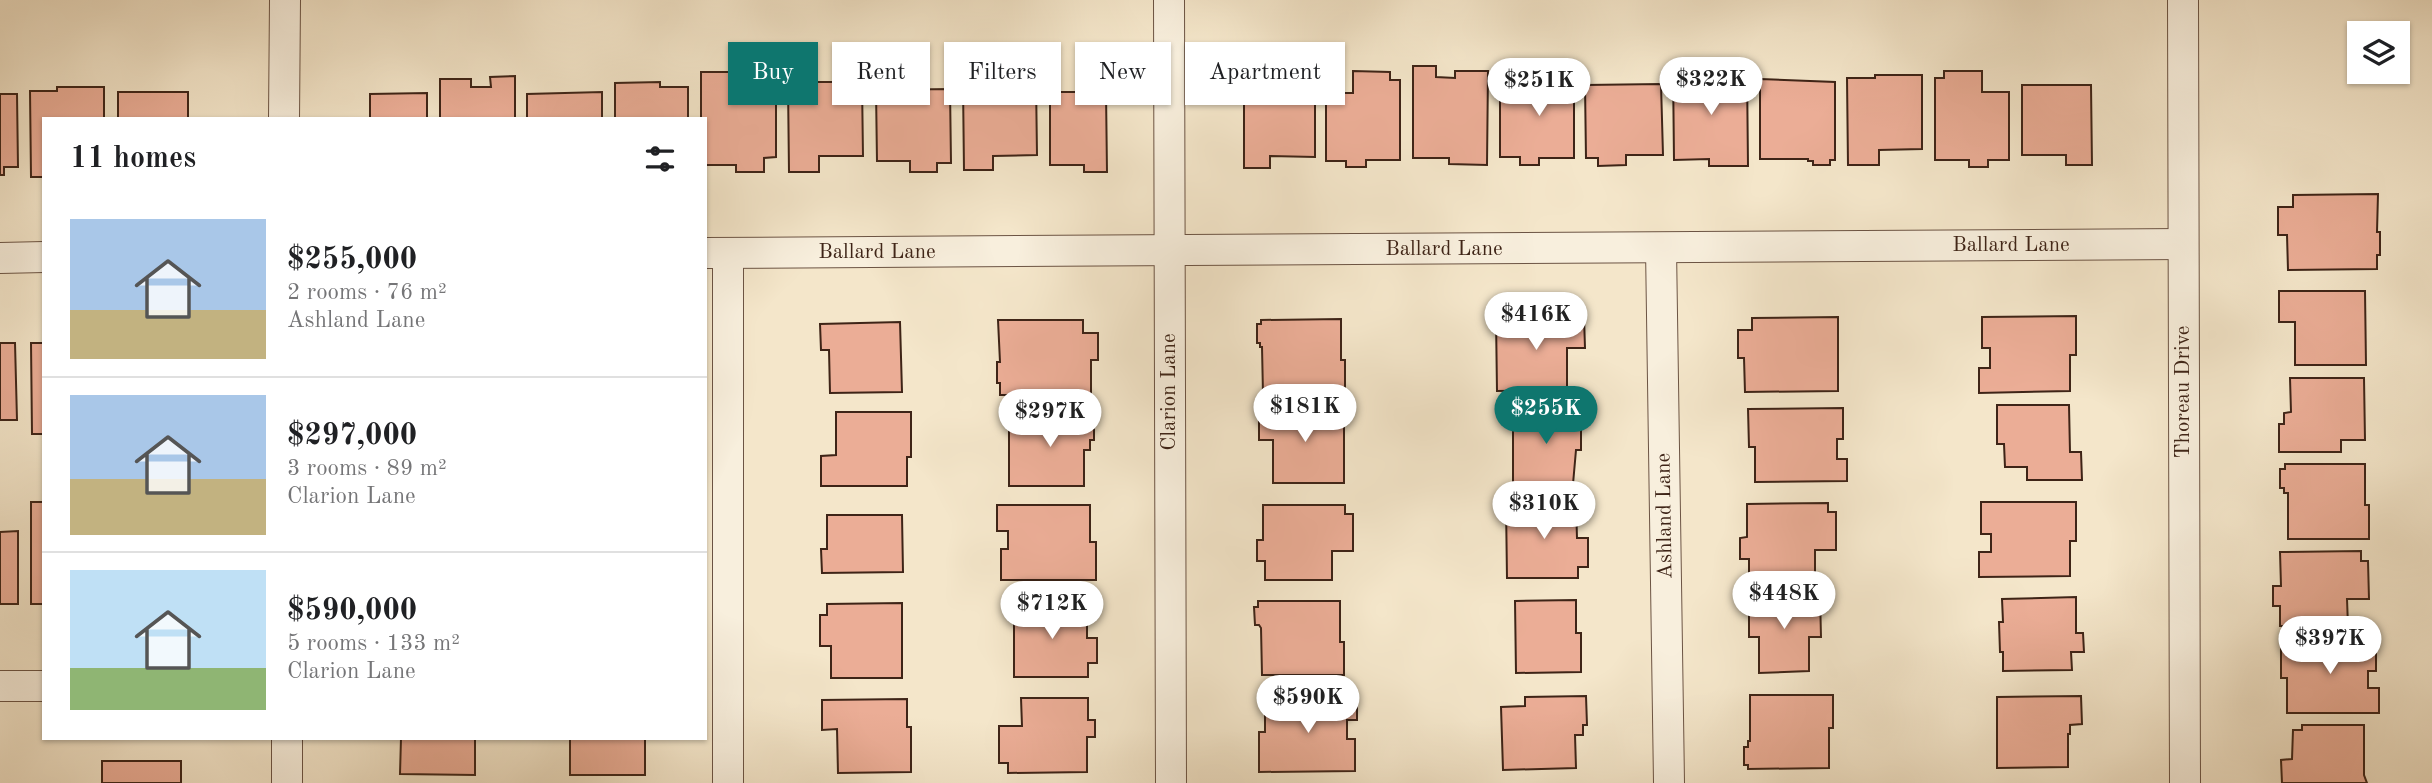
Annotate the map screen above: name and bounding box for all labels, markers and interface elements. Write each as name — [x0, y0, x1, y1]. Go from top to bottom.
map controls — [2347, 21, 2410, 84]
button: layers — [2347, 21, 2410, 84]
chip: Buy — [728, 42, 818, 105]
chip: Rent — [832, 42, 930, 105]
chip: Filters — [944, 42, 1061, 105]
chip: New — [1075, 42, 1171, 105]
chip: Apartment — [1185, 42, 1345, 105]
pin: $251K — [1490, 58, 1588, 118]
pin: $322K — [1662, 58, 1760, 117]
text: $322K — [1675, 68, 1747, 91]
text: $251K — [1503, 69, 1575, 92]
icon: filters — [641, 140, 679, 178]
text: 11 homes — [70, 144, 196, 174]
street label: Ballard Lane — [1952, 235, 2070, 256]
street label: Ballard Lane — [1385, 239, 1503, 260]
street label: Ballard Lane — [818, 242, 936, 263]
text: $255,000 — [287, 245, 417, 275]
icon: home — [126, 247, 210, 331]
text: 2 rooms · 76 m² — [287, 281, 447, 304]
pin: $416K — [1487, 292, 1585, 352]
text: $416K — [1500, 303, 1572, 326]
text: Ashland Lane — [287, 309, 425, 332]
street label: Thoreau Drive — [2173, 325, 2194, 459]
street label: Clarion Lane — [1159, 333, 1180, 451]
pin: $181K — [1256, 384, 1354, 444]
pin: $255K — [1497, 386, 1595, 446]
pin: $297K — [1001, 390, 1099, 449]
text: $181K — [1269, 395, 1341, 418]
text: $255K — [1510, 397, 1582, 420]
text: $297K — [1014, 400, 1086, 423]
text: $297,000 — [287, 421, 417, 451]
icon: home — [126, 423, 210, 507]
street label: Ashland Lane — [1653, 453, 1677, 579]
text: 3 rooms · 89 m² — [287, 457, 447, 480]
pin: $310K — [1495, 482, 1593, 541]
text: Clarion Lane — [287, 485, 416, 508]
text: $310K — [1508, 492, 1580, 515]
pin: $448K — [1735, 572, 1833, 631]
pin: $712K — [1003, 582, 1101, 641]
text: $448K — [1748, 582, 1820, 605]
text: $712K — [1016, 592, 1088, 615]
text: $590,000 — [287, 596, 417, 626]
icon: home — [126, 598, 210, 682]
pin: $397K — [2281, 616, 2379, 676]
text: $397K — [2294, 627, 2366, 650]
text: 5 rooms · 133 m² — [287, 632, 460, 655]
text: Clarion Lane — [287, 660, 416, 683]
pin: $590K — [1259, 676, 1357, 735]
text: $590K — [1272, 686, 1344, 709]

